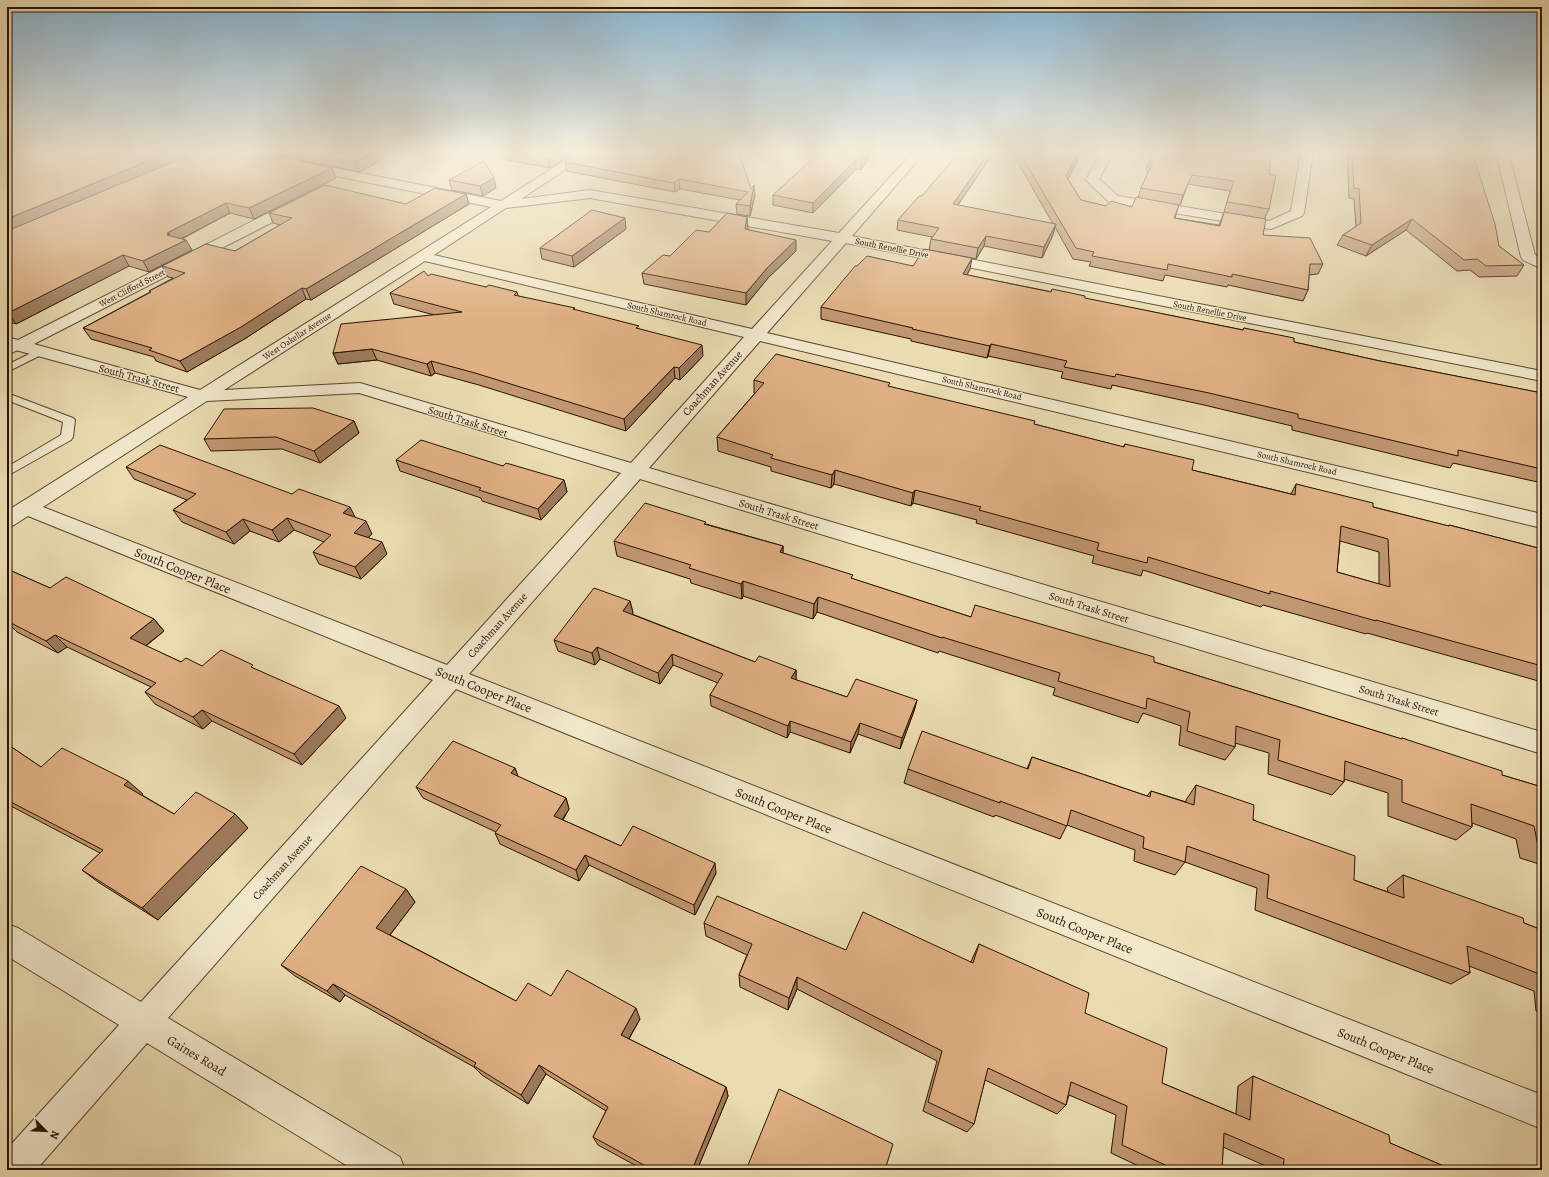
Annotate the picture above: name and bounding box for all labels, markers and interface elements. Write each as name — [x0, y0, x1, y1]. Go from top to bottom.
street label: South Renellie Drive — [854, 235, 930, 261]
street label: West Clifford Street — [96, 266, 167, 310]
street label: South Renellie Drive — [1172, 298, 1248, 324]
street label: South Shamrock Road — [626, 299, 708, 329]
street label: West Oakellar Avenue — [260, 309, 334, 363]
street label: Coachman Avenue — [679, 347, 746, 419]
street label: South Trask Street — [97, 361, 181, 397]
street label: South Shamrock Road — [941, 373, 1023, 403]
street label: South Trask Street — [426, 402, 510, 441]
street label: South Shamrock Road — [1256, 448, 1338, 478]
street label: South Trask Street — [737, 495, 821, 534]
street label: South Cooper Place — [132, 543, 234, 598]
street label: South Trask Street — [1047, 588, 1131, 627]
street label: Coachman Avenue — [464, 589, 531, 661]
street label: South Cooper Place — [433, 662, 535, 717]
street label: South Trask Street — [1357, 681, 1441, 720]
street label: South Cooper Place — [733, 783, 835, 838]
street label: Coachman Avenue — [249, 831, 316, 903]
street label: South Cooper Place — [1034, 903, 1136, 958]
street label: South Cooper Place — [1335, 1023, 1437, 1078]
street label: Gaines Road — [164, 1031, 229, 1080]
north arrow — [26, 1111, 66, 1151]
text: N — [46, 1128, 63, 1142]

